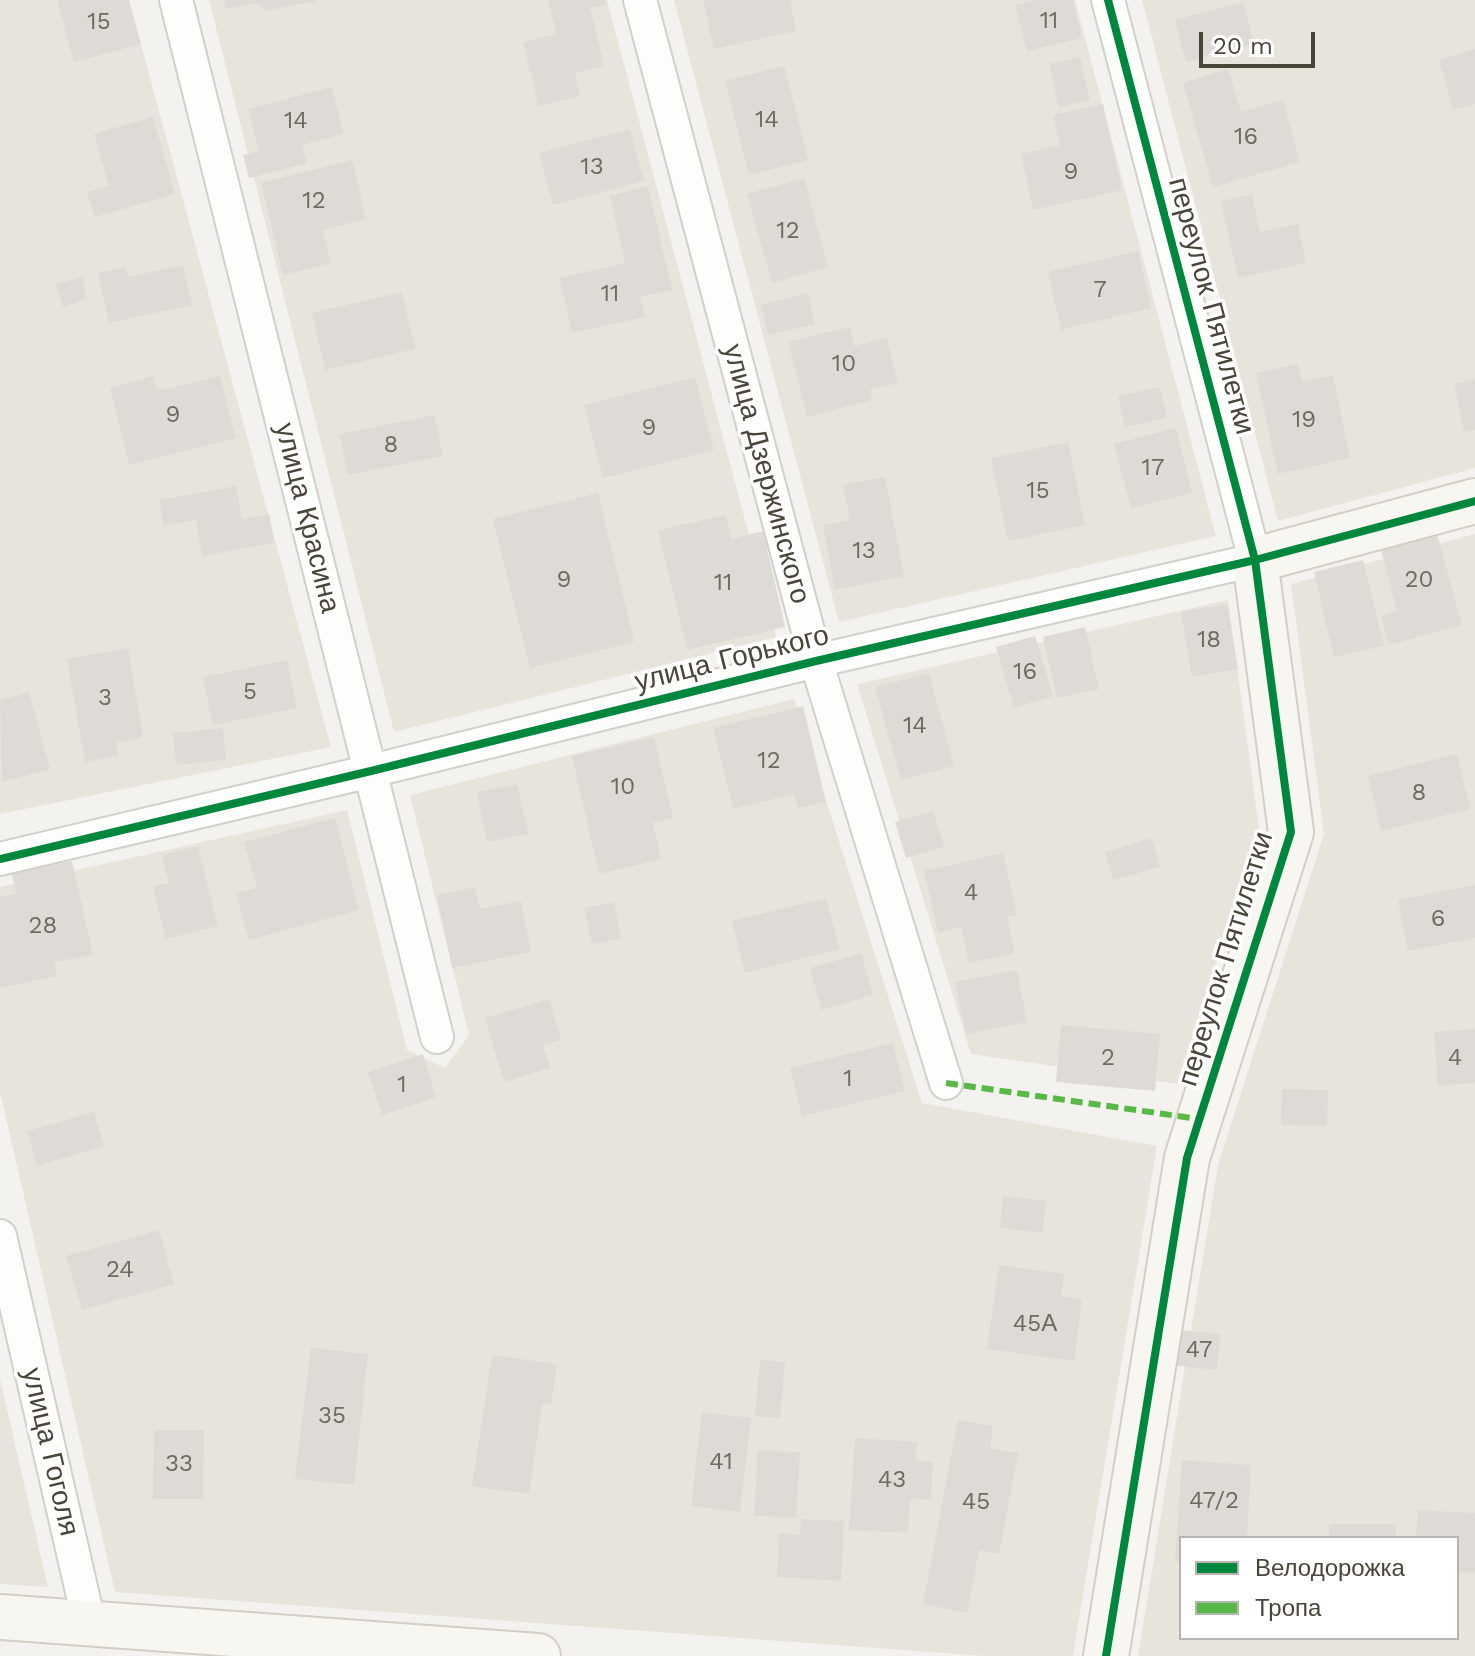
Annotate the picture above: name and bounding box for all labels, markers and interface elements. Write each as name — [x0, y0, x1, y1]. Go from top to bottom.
house number: 11 — [1040, 7, 1058, 35]
house number: 15 — [87, 8, 111, 36]
scale bar — [1203, 16, 1319, 66]
text: 20 m — [1213, 32, 1273, 60]
house number: 14 — [755, 106, 779, 134]
house number: 14 — [284, 107, 308, 135]
house number: 16 — [1234, 123, 1258, 151]
house number: 13 — [580, 153, 604, 181]
house number: 9 — [1064, 158, 1078, 186]
street label: переулок Пятилетки — [1161, 174, 1261, 438]
house number: 12 — [302, 187, 326, 215]
house number: 12 — [776, 217, 800, 245]
house number: 7 — [1093, 276, 1107, 304]
house number: 11 — [601, 280, 619, 308]
street label: улица Дзержинского — [715, 341, 817, 607]
house number: 10 — [832, 350, 856, 378]
house number: 9 — [166, 401, 180, 429]
house number: 19 — [1292, 406, 1316, 434]
house number: 9 — [642, 414, 656, 442]
street label: улица Красина — [267, 420, 347, 616]
house number: 8 — [384, 431, 398, 459]
house number: 17 — [1142, 454, 1164, 482]
house number: 15 — [1026, 477, 1050, 505]
house number: 13 — [852, 537, 876, 565]
house number: 9 — [557, 566, 571, 594]
house number: 20 — [1405, 566, 1433, 594]
house number: 11 — [714, 569, 732, 597]
street label: улица Горького — [631, 619, 833, 699]
house number: 18 — [1197, 626, 1221, 654]
house number: 16 — [1013, 658, 1037, 686]
house number: 5 — [243, 678, 257, 706]
house number: 3 — [98, 684, 112, 712]
house number: 14 — [903, 712, 927, 740]
house number: 12 — [757, 747, 781, 775]
house number: 10 — [611, 773, 635, 801]
house number: 8 — [1412, 779, 1426, 807]
street label: переулок Пятилетки — [1171, 828, 1281, 1090]
house number: 4 — [964, 879, 978, 907]
house number: 6 — [1431, 905, 1445, 933]
house number: 28 — [29, 912, 57, 940]
house number: 2 — [1101, 1044, 1115, 1072]
house number: 4 — [1448, 1044, 1462, 1072]
house number: 1 — [843, 1065, 853, 1093]
house number: 1 — [397, 1071, 407, 1099]
house number: 24 — [106, 1256, 134, 1284]
house number: 45А — [1013, 1310, 1057, 1338]
house number: 47 — [1186, 1336, 1212, 1364]
street label: улица Гоголя — [14, 1365, 86, 1539]
house number: 35 — [318, 1402, 346, 1430]
house number: 41 — [709, 1448, 733, 1476]
house number: 33 — [165, 1450, 193, 1478]
house number: 43 — [878, 1466, 906, 1494]
house number: 47/2 — [1189, 1487, 1239, 1515]
house number: 45 — [962, 1488, 990, 1516]
legend — [1179, 1536, 1459, 1640]
text: Велодорожка — [1255, 1554, 1405, 1582]
text: Тропа — [1255, 1594, 1321, 1622]

